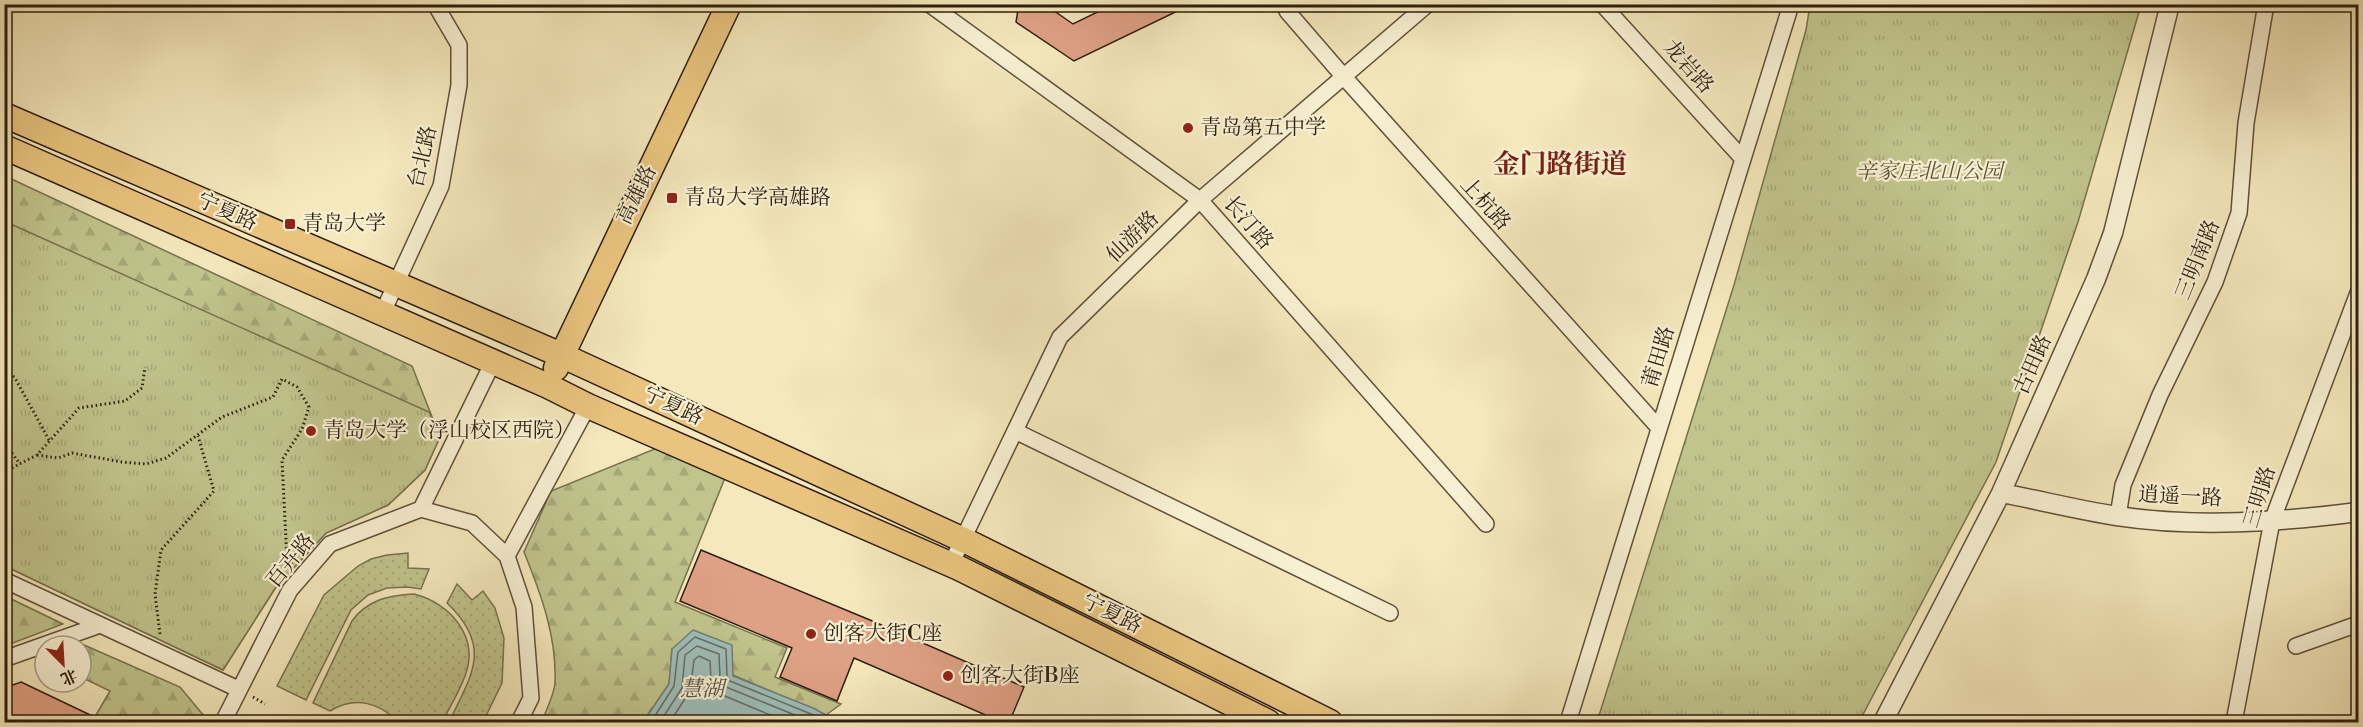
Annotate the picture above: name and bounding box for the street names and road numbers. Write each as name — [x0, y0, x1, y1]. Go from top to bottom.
street label: 龙岩路 — [1657, 35, 1719, 99]
street label: 台北路 — [403, 123, 443, 191]
street label: 高雄路 — [612, 161, 662, 229]
street label: 上杭路 — [1454, 172, 1516, 236]
street label: 宁夏路 — [193, 187, 261, 237]
street label: 长汀路 — [1218, 191, 1278, 255]
street label: 仙游路 — [1101, 206, 1165, 268]
street label: 三明南路 — [2170, 216, 2226, 304]
street label: 莆田路 — [1637, 323, 1681, 391]
street label: 古田路 — [2008, 331, 2058, 399]
street label: 宁夏路 — [639, 381, 707, 431]
street label: 三明路 — [2238, 463, 2282, 531]
street label: 逍遥一路 — [2137, 482, 2223, 512]
street label: 百卉路 — [261, 528, 321, 594]
street label: 宁夏路 — [1078, 589, 1146, 639]

